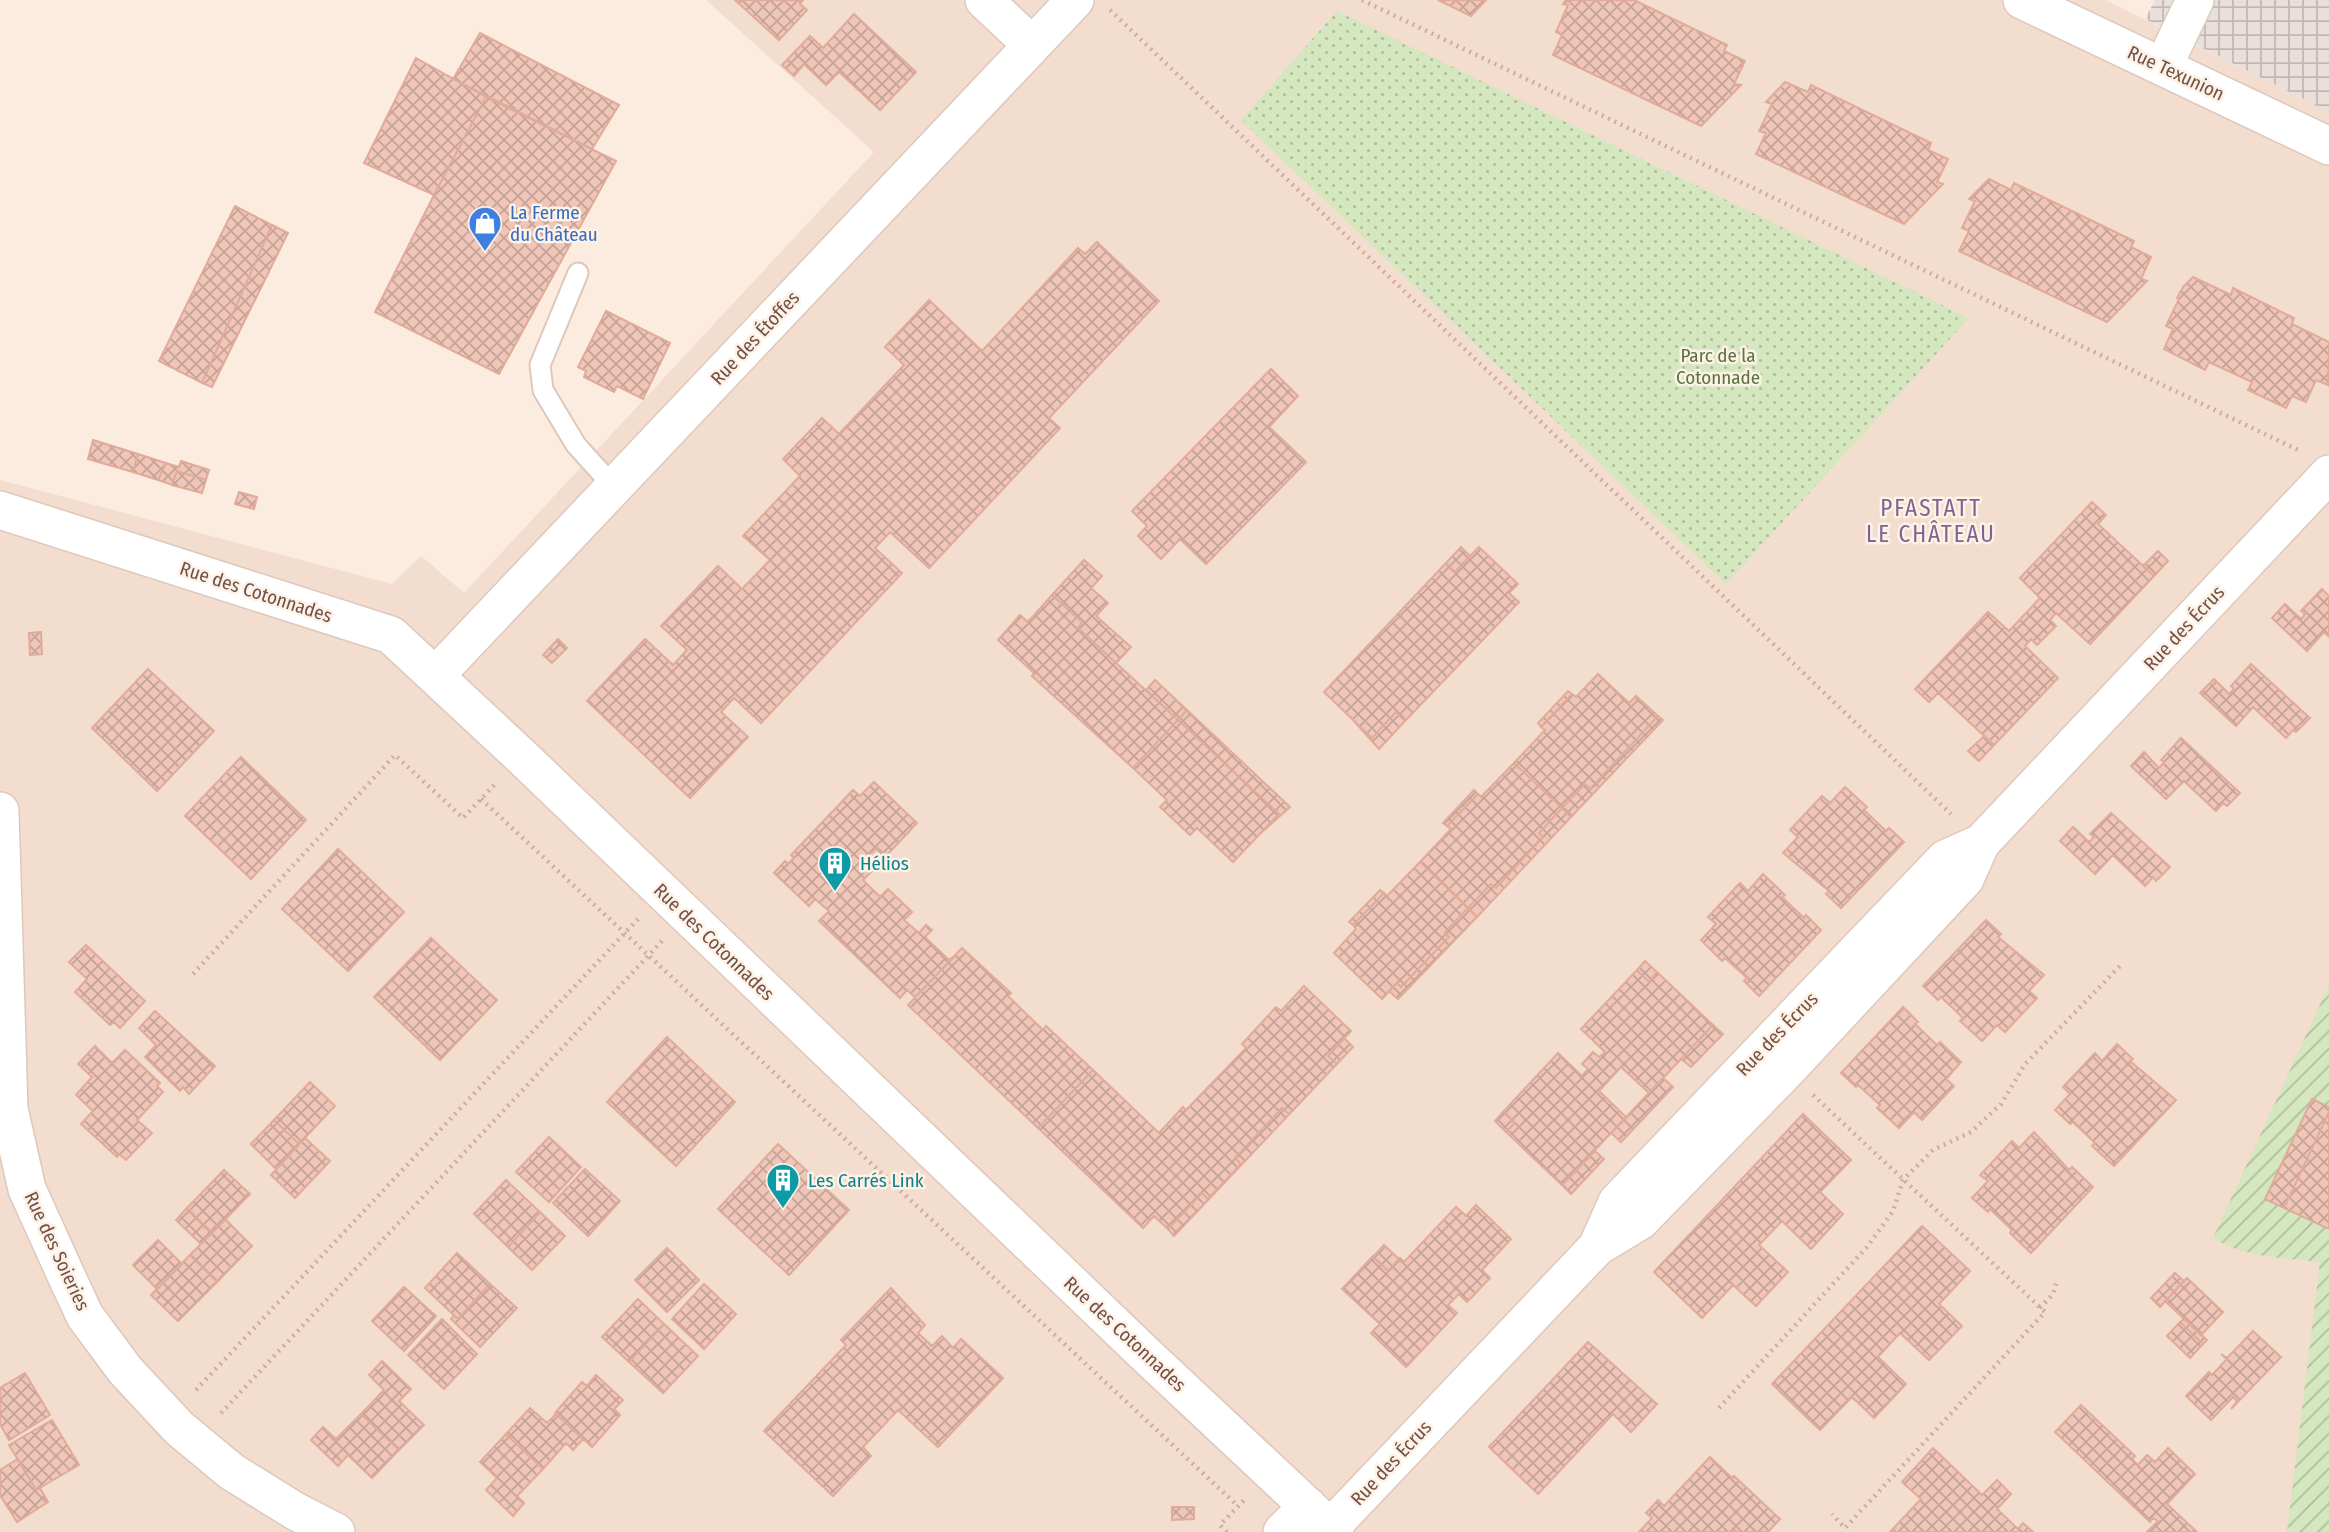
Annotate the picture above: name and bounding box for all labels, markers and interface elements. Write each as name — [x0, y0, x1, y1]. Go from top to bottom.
street label: Rue Texunion — [2124, 41, 2228, 105]
place label: La Ferme du Château — [510, 201, 598, 246]
shop icon: La Ferme du Château — [466, 204, 504, 253]
street label: Rue des Étoffes — [706, 286, 804, 390]
park label: Parc de la Cotonnade — [1676, 344, 1760, 389]
district label: PFASTATT LE CHÂTEAU — [1866, 494, 1996, 548]
street label: Rue des Cotonnades — [177, 557, 335, 627]
street label: Rue des Écrus — [2139, 581, 2229, 675]
building icon: Hélios — [816, 844, 854, 893]
place label: Hélios — [860, 852, 909, 875]
street label: Rue des Cotonnades — [649, 879, 779, 1005]
street label: Rue des Écrus — [1731, 987, 1823, 1081]
building icon: Les Carrés Link — [764, 1161, 802, 1210]
place label: Les Carrés Link — [808, 1169, 924, 1192]
street label: Rue des Soieries — [19, 1188, 95, 1314]
street label: Rue des Cotonnades — [1059, 1272, 1191, 1396]
street label: Rue des Écrus — [1346, 1416, 1436, 1510]

